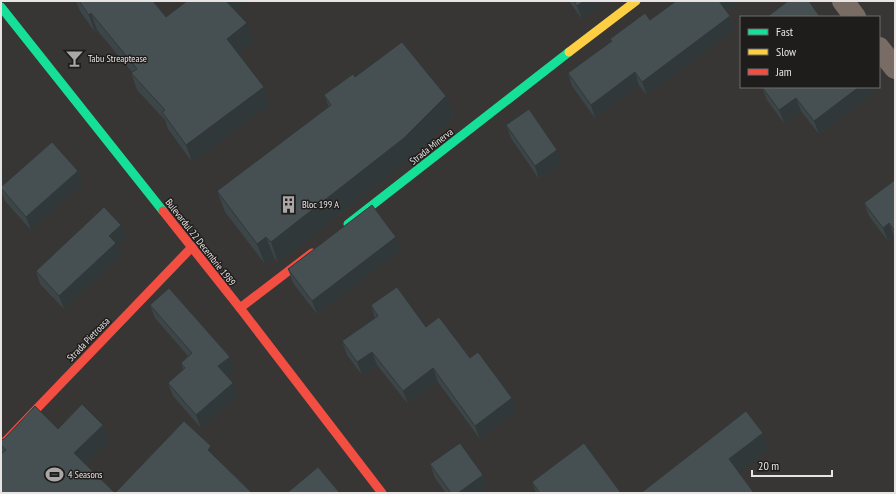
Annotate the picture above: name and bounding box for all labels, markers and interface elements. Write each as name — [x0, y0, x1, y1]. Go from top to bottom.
legend — [740, 16, 880, 88]
text: Fast — [776, 24, 794, 39]
text: Slow — [776, 44, 797, 59]
bar icon: Tabu Streaptease — [65, 48, 85, 68]
place label: Tabu Streaptease — [88, 52, 147, 65]
text: Jam — [775, 64, 792, 79]
street label: Strada Minerva — [407, 125, 456, 167]
building icon: Bloc 199 A — [279, 194, 299, 214]
street label: Bulevardul 22 Decembrie 1989 — [163, 196, 239, 288]
place label: Bloc 199 A — [302, 198, 339, 211]
street label: Strada Pietroasa — [64, 315, 113, 364]
scale bar — [752, 452, 832, 478]
text: 20 m — [758, 458, 779, 473]
sports icon: 4 Seasons — [45, 464, 65, 484]
place label: 4 Seasons — [68, 468, 103, 481]

